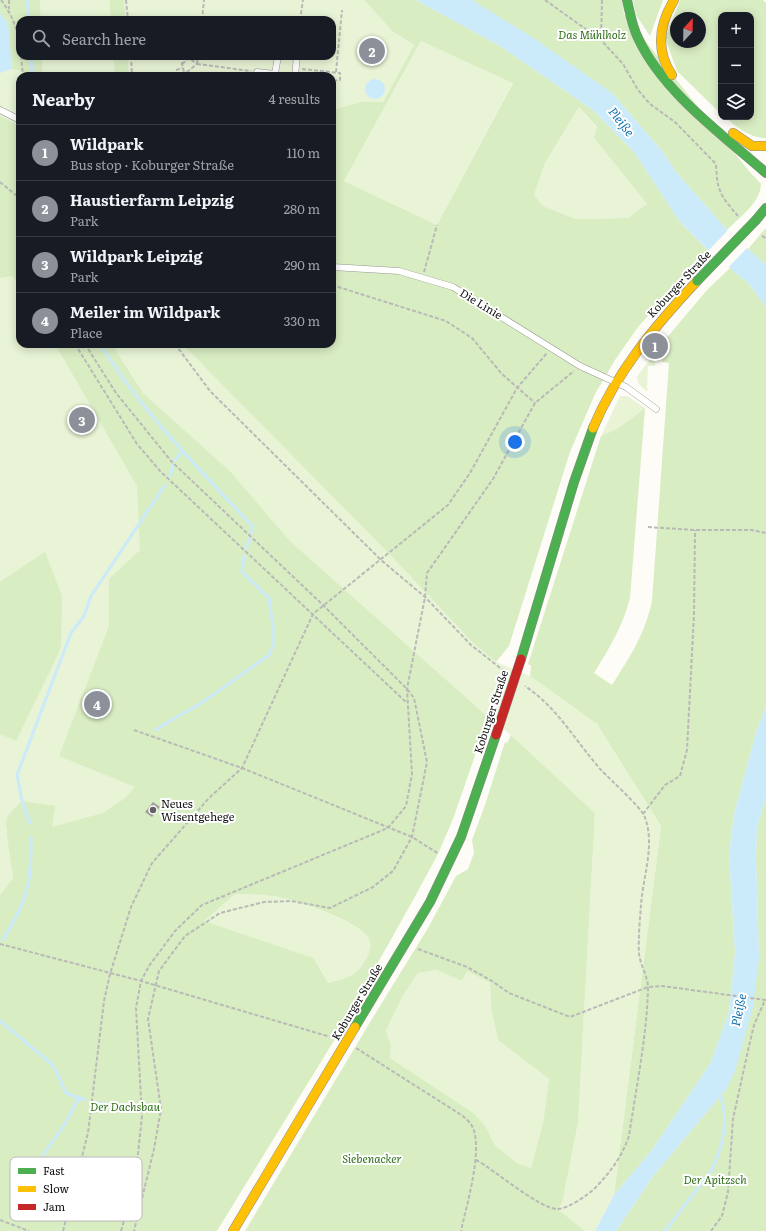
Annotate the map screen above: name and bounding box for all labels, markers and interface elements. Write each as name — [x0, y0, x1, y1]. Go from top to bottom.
north arrow — [670, 12, 706, 48]
map controls — [718, 12, 754, 120]
button: + — [718, 12, 754, 48]
search box — [16, 16, 336, 60]
park label: Das Mühlholz — [558, 26, 626, 42]
icon: search — [30, 27, 52, 49]
text: Search here — [62, 27, 146, 50]
pin: 2 — [359, 36, 385, 66]
button: − — [718, 48, 754, 84]
button: layers — [718, 84, 754, 120]
text: Nearby — [32, 86, 95, 111]
text: 4 results — [269, 89, 320, 108]
water label: Pleiße — [605, 103, 639, 140]
text: Wildpark — [70, 132, 144, 155]
text: 1 — [42, 143, 48, 162]
text: 110 m — [287, 143, 320, 162]
text: Bus stop · Koburger Straße — [70, 155, 234, 174]
text: Haustierfarm Leipzig — [70, 188, 234, 211]
text: 2 — [42, 199, 48, 218]
text: 280 m — [284, 199, 320, 218]
text: Park — [70, 211, 99, 230]
text: Wildpark Leipzig — [70, 244, 202, 267]
street label: Koburger Straße — [643, 246, 714, 321]
text: 3 — [41, 255, 49, 274]
text: 290 m — [284, 255, 320, 274]
text: Park — [70, 267, 99, 286]
street label: Die Linie — [457, 284, 506, 322]
text: Meiler im Wildpark — [70, 300, 220, 323]
text: 4 — [41, 311, 49, 330]
text: 330 m — [284, 311, 320, 330]
text: Place — [70, 323, 102, 342]
pin: 1 — [642, 331, 668, 361]
pin: 3 — [69, 405, 95, 435]
your location — [505, 432, 525, 452]
street label: Koburger Straße — [469, 668, 511, 755]
pin: 4 — [84, 689, 110, 719]
place label: Neues Wisentgehege — [161, 795, 235, 824]
marker: Neues Wisentgehege — [148, 805, 158, 815]
street label: Koburger Straße — [327, 960, 386, 1043]
water label: Pleiße — [726, 991, 750, 1028]
park label: Der Dachsbau — [90, 1098, 160, 1114]
park label: Siebenacker — [342, 1150, 402, 1166]
legend — [10, 1157, 142, 1221]
text: Fast — [43, 1162, 65, 1178]
park label: Der Apitzsch — [683, 1171, 747, 1187]
text: Slow — [43, 1180, 69, 1196]
text: Jam — [43, 1198, 66, 1214]

